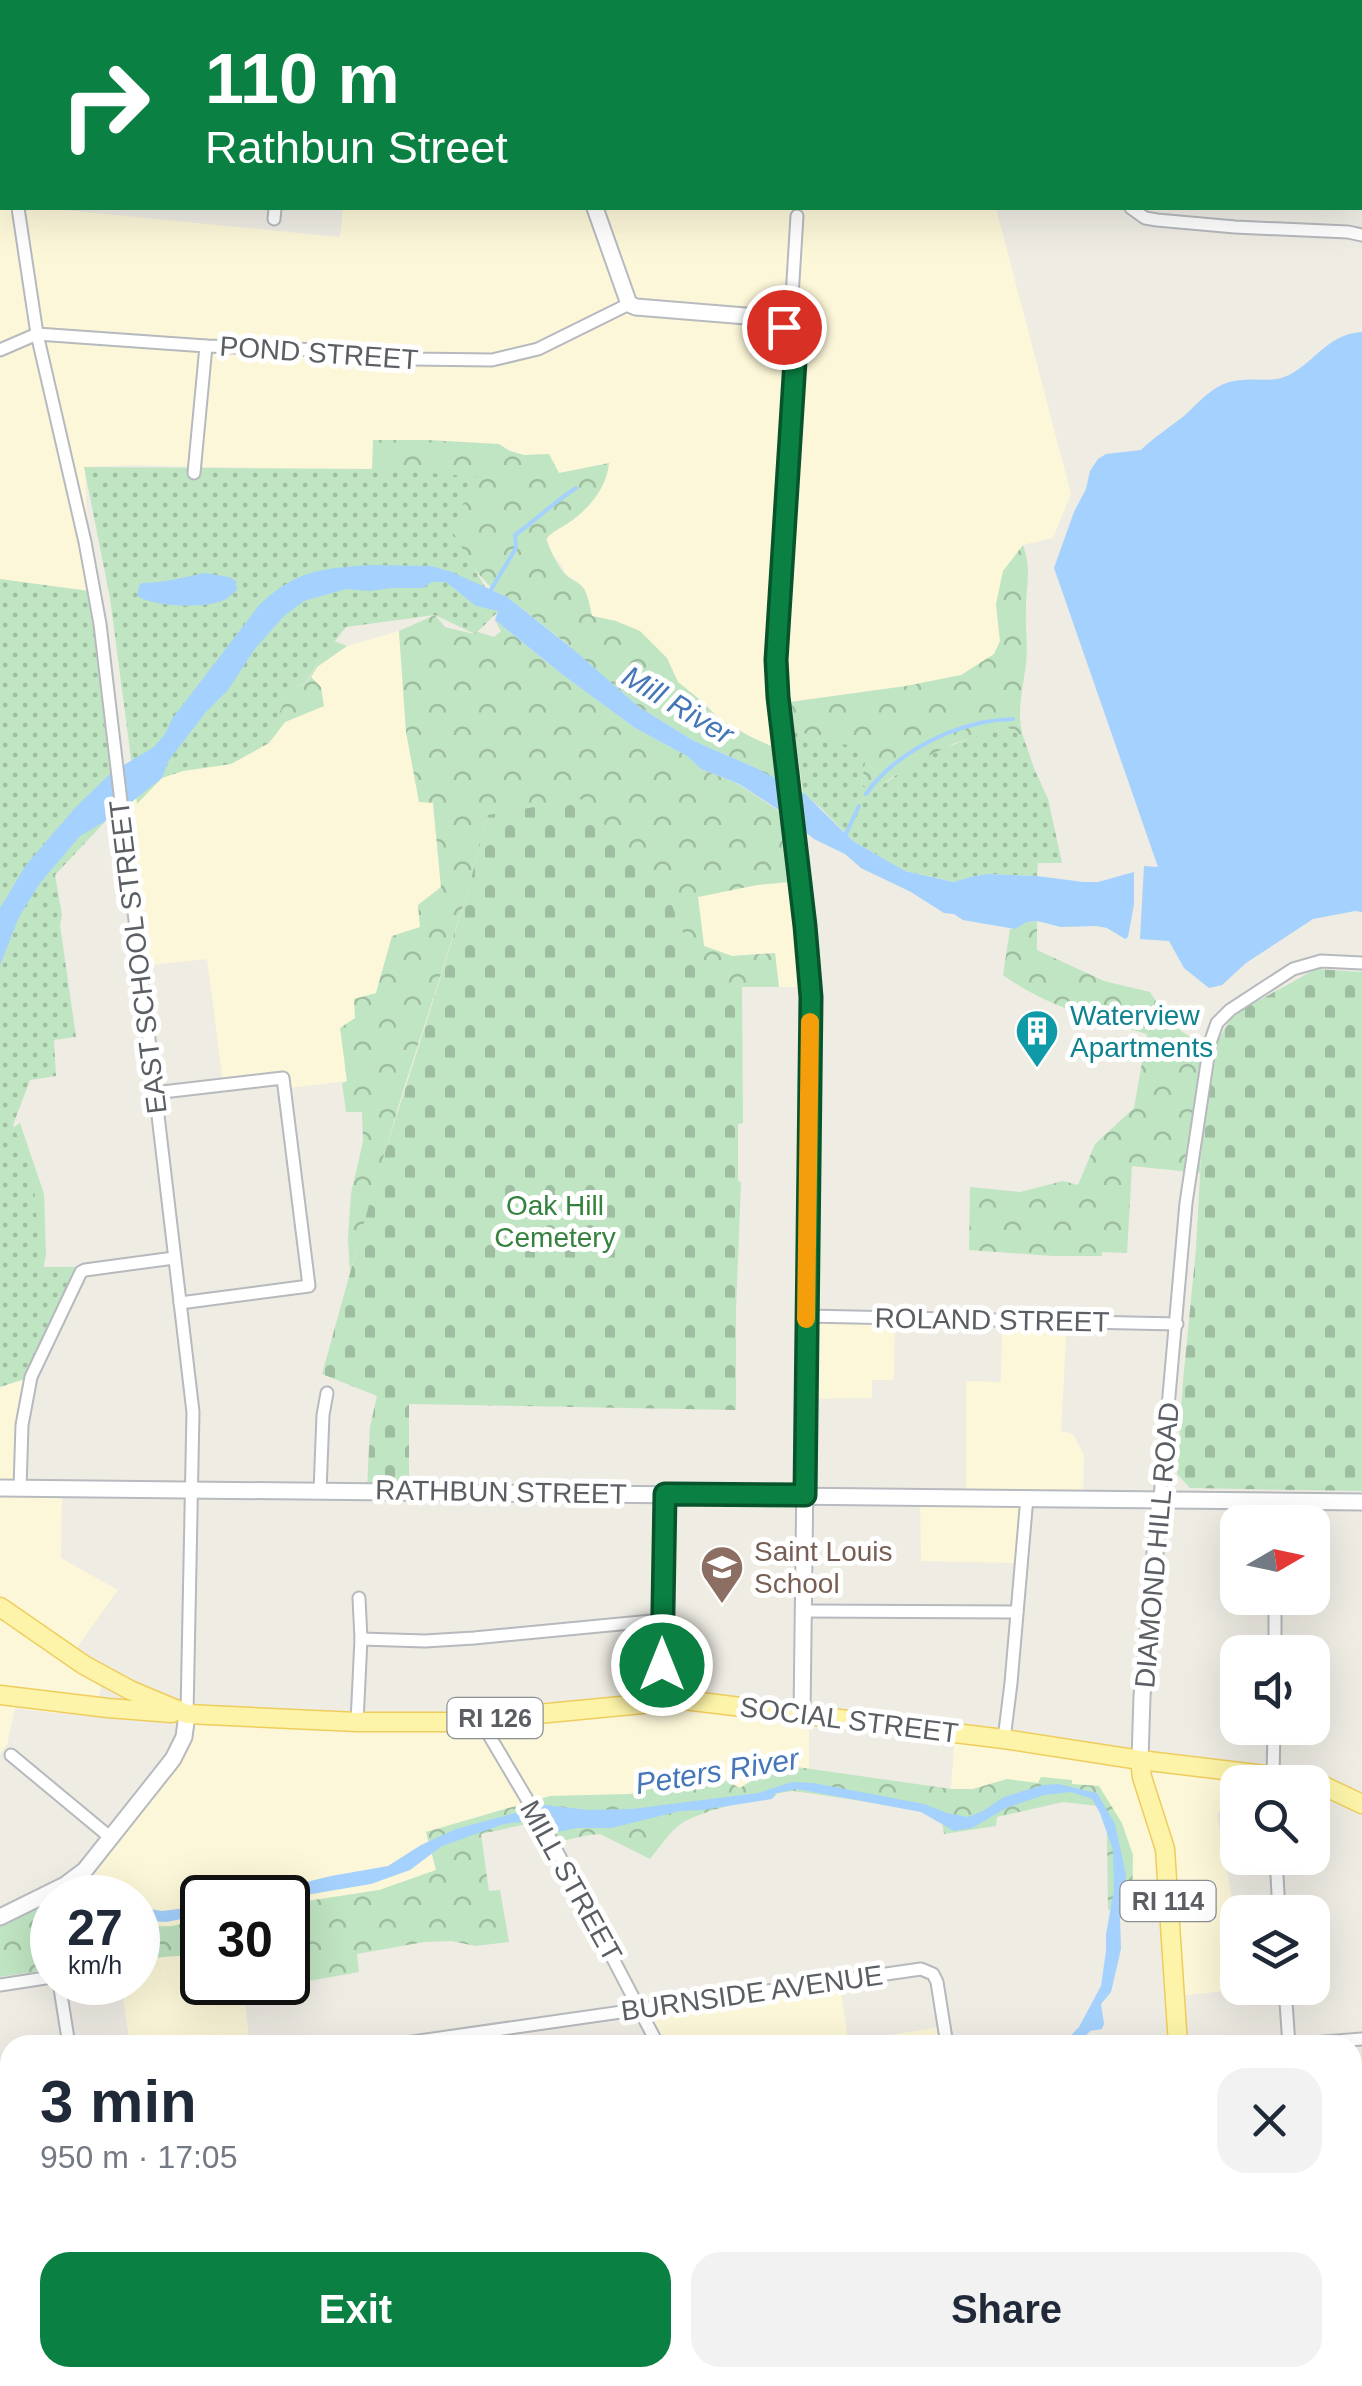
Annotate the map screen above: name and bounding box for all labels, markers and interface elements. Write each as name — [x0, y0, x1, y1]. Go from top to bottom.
icon: right — [40, 40, 170, 170]
text: 110 m — [205, 40, 400, 118]
text: Rathbun Street — [205, 122, 508, 173]
pin — [742, 285, 827, 370]
icon: arrive — [757, 300, 812, 355]
street label: POND STREET — [219, 331, 419, 375]
water label: Mill River — [617, 659, 740, 751]
street label: EAST SCHOOL STREET — [103, 798, 173, 1116]
place label: Waterview Apartments — [1070, 1000, 1213, 1063]
building icon: Waterview Apartments — [1014, 1008, 1060, 1069]
park label: Oak Hill Cemetery — [494, 1190, 616, 1253]
street label: ROLAND STREET — [874, 1302, 1110, 1338]
street label: DIAMOND HILL ROAD — [1129, 1401, 1185, 1689]
street label: RATHBUN STREET — [375, 1474, 627, 1510]
north arrow — [1220, 1505, 1330, 1615]
map controls — [1220, 1505, 1330, 2005]
place label: Saint Louis School — [754, 1536, 893, 1599]
school or university icon: Saint Louis School — [699, 1544, 745, 1605]
position arrow — [610, 1613, 714, 1717]
button: sound — [1220, 1635, 1330, 1745]
street label: SOCIAL STREET — [738, 1691, 960, 1749]
road number: RI 126 — [448, 1698, 542, 1738]
water label: Peters River — [633, 1742, 802, 1800]
button: search — [1220, 1765, 1330, 1875]
street label: MILL STREET — [514, 1795, 628, 1967]
speed limit sign: 30 — [180, 1875, 310, 2005]
road number: RI 114 — [1120, 1881, 1216, 1921]
button: layers — [1220, 1895, 1330, 2005]
text: 27 — [67, 1900, 123, 1956]
text: km/h — [68, 1951, 122, 1979]
street label: BURNSIDE AVENUE — [619, 1959, 885, 2027]
text: 3 min — [40, 2068, 197, 2135]
button: close — [1217, 2068, 1322, 2173]
text: 950 m · 17:05 — [40, 2139, 237, 2175]
button: Exit — [40, 2252, 671, 2367]
button: Share — [691, 2252, 1322, 2367]

